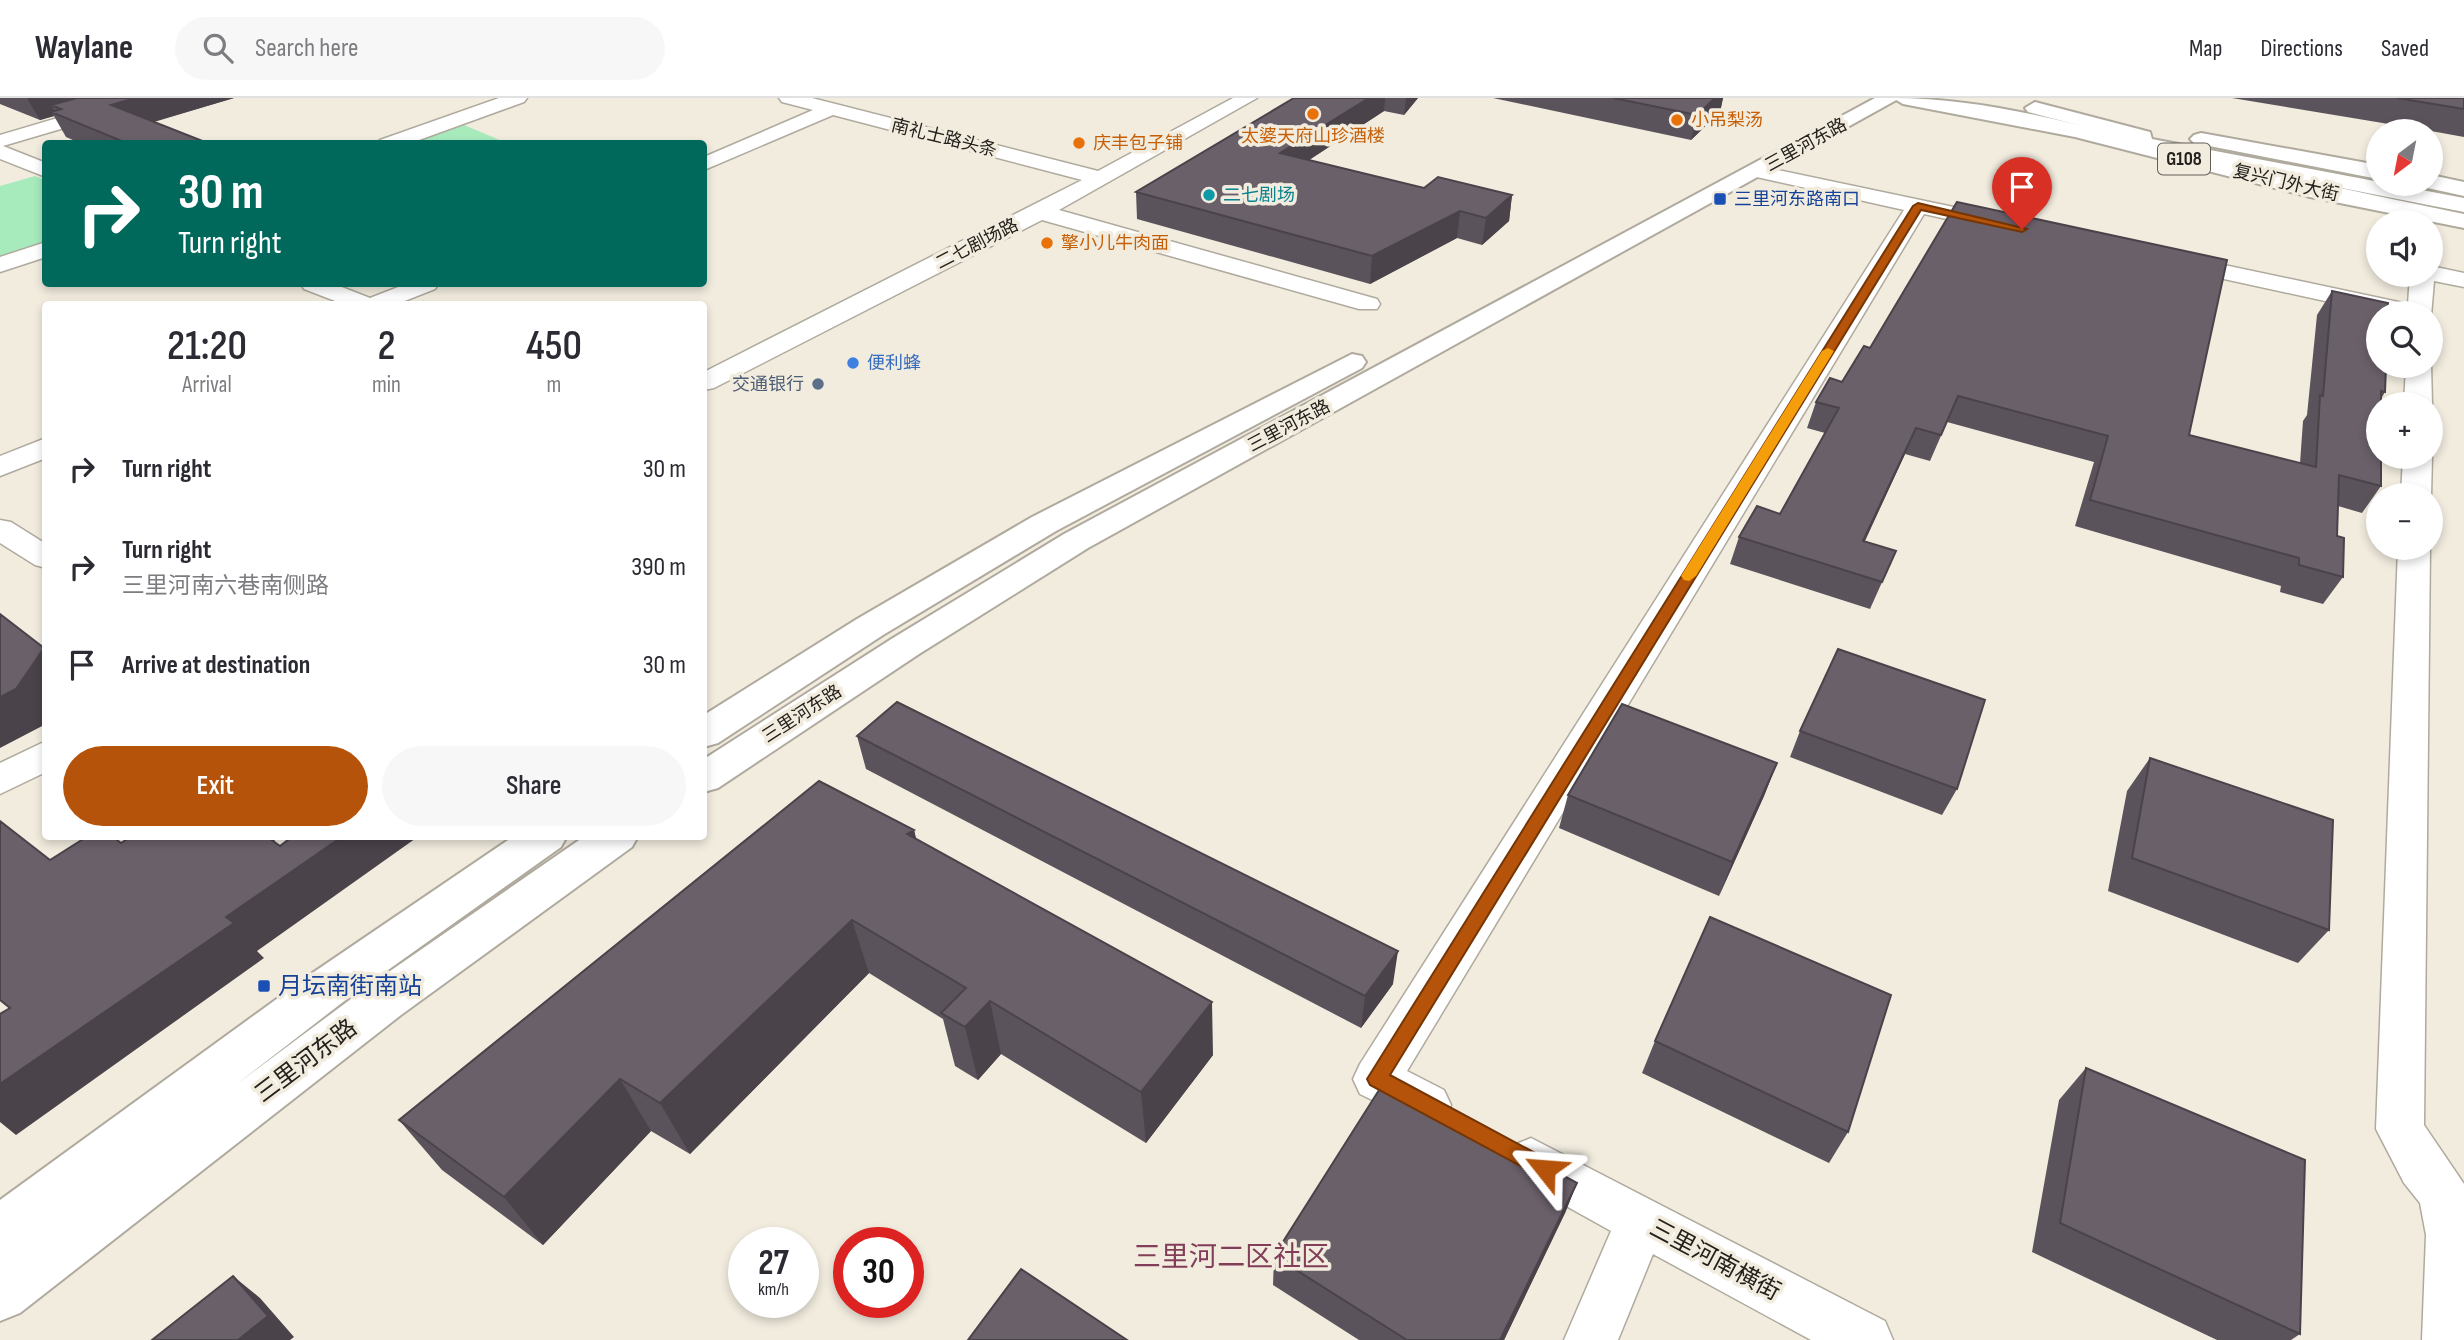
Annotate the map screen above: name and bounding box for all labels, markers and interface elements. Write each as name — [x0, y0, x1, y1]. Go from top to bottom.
search box — [175, 17, 665, 80]
text: Waylane — [35, 28, 133, 68]
icon: search — [199, 29, 237, 67]
text: Search here — [255, 33, 358, 64]
text: Map — [2189, 34, 2222, 63]
text: Directions — [2260, 34, 2343, 63]
text: Saved — [2381, 34, 2429, 63]
marker: 太婆天府山珍酒楼 — [1305, 106, 1321, 122]
place label: 小吊梨汤 — [1691, 110, 1763, 131]
marker: 小吊梨汤 — [1669, 112, 1685, 128]
street label: 三里河东路 — [1762, 114, 1850, 176]
street label: 南礼士路头条 — [889, 115, 999, 161]
north arrow — [2366, 119, 2443, 196]
map controls — [2366, 119, 2443, 560]
place label: 太婆天府山珍酒楼 — [1241, 126, 1385, 147]
place label: 庆丰包子铺 — [1093, 133, 1183, 154]
marker: 庆丰包子铺 — [1071, 135, 1087, 151]
road number: G108 — [2158, 143, 2210, 174]
pin — [1992, 157, 2052, 229]
street label: 复兴门外大街 — [2231, 161, 2341, 205]
text: 30 m — [178, 164, 263, 223]
icon: right — [63, 168, 154, 259]
icon: arrive — [2003, 168, 2041, 206]
place label: 二七剧场 — [1223, 185, 1295, 206]
marker: 二七剧场 — [1201, 187, 1217, 203]
place label: 三里河东路南口 — [1734, 189, 1860, 210]
marker: 三里河东路南口 — [1712, 191, 1728, 207]
button: sound — [2366, 210, 2443, 287]
street label: 二七剧场路 — [932, 214, 1022, 274]
text: Turn right — [178, 224, 282, 263]
place label: 擎小儿牛肉面 — [1061, 233, 1169, 254]
marker: 擎小儿牛肉面 — [1039, 235, 1055, 251]
button: search — [2366, 301, 2443, 378]
text: 21:20 — [167, 321, 247, 372]
text: 2 — [377, 321, 395, 372]
text: 450 — [526, 321, 582, 372]
place label: 便利蜂 — [867, 353, 921, 374]
marker: 便利蜂 — [845, 355, 861, 371]
text: Arrival — [182, 371, 232, 399]
text: min — [372, 371, 401, 399]
text: m — [547, 371, 561, 399]
place label: 交通银行 — [732, 374, 804, 395]
marker: 交通银行 — [810, 376, 826, 392]
button: + — [2366, 392, 2443, 469]
street label: 三里河东路 — [1244, 396, 1334, 456]
icon: right — [63, 450, 101, 488]
text: Turn right — [122, 454, 211, 485]
text: 30 m — [643, 454, 686, 485]
button: − — [2366, 483, 2443, 560]
text: Turn right — [122, 535, 211, 566]
icon: right — [63, 548, 101, 586]
text: 390 m — [631, 552, 686, 583]
text: 三里河南六巷南侧路 — [122, 572, 329, 600]
icon: arrive — [63, 646, 101, 684]
text: Arrive at destination — [122, 650, 310, 681]
text: 30 m — [643, 650, 686, 681]
street label: 三里河东路 — [759, 681, 845, 747]
button: Exit — [63, 746, 368, 826]
button: Share — [382, 746, 686, 826]
place label: 月坛南街南站 — [278, 972, 422, 1001]
marker: 月坛南街南站 — [256, 978, 272, 994]
street label: 三里河东路 — [249, 1013, 363, 1109]
position arrow — [1508, 1132, 1582, 1206]
street label: 三里河南横街 — [1645, 1213, 1785, 1307]
speed limit sign: 30 — [833, 1227, 924, 1318]
district label: 三里河二区社区 — [1133, 1241, 1329, 1274]
text: 27 — [758, 1242, 789, 1285]
text: km/h — [758, 1279, 789, 1300]

